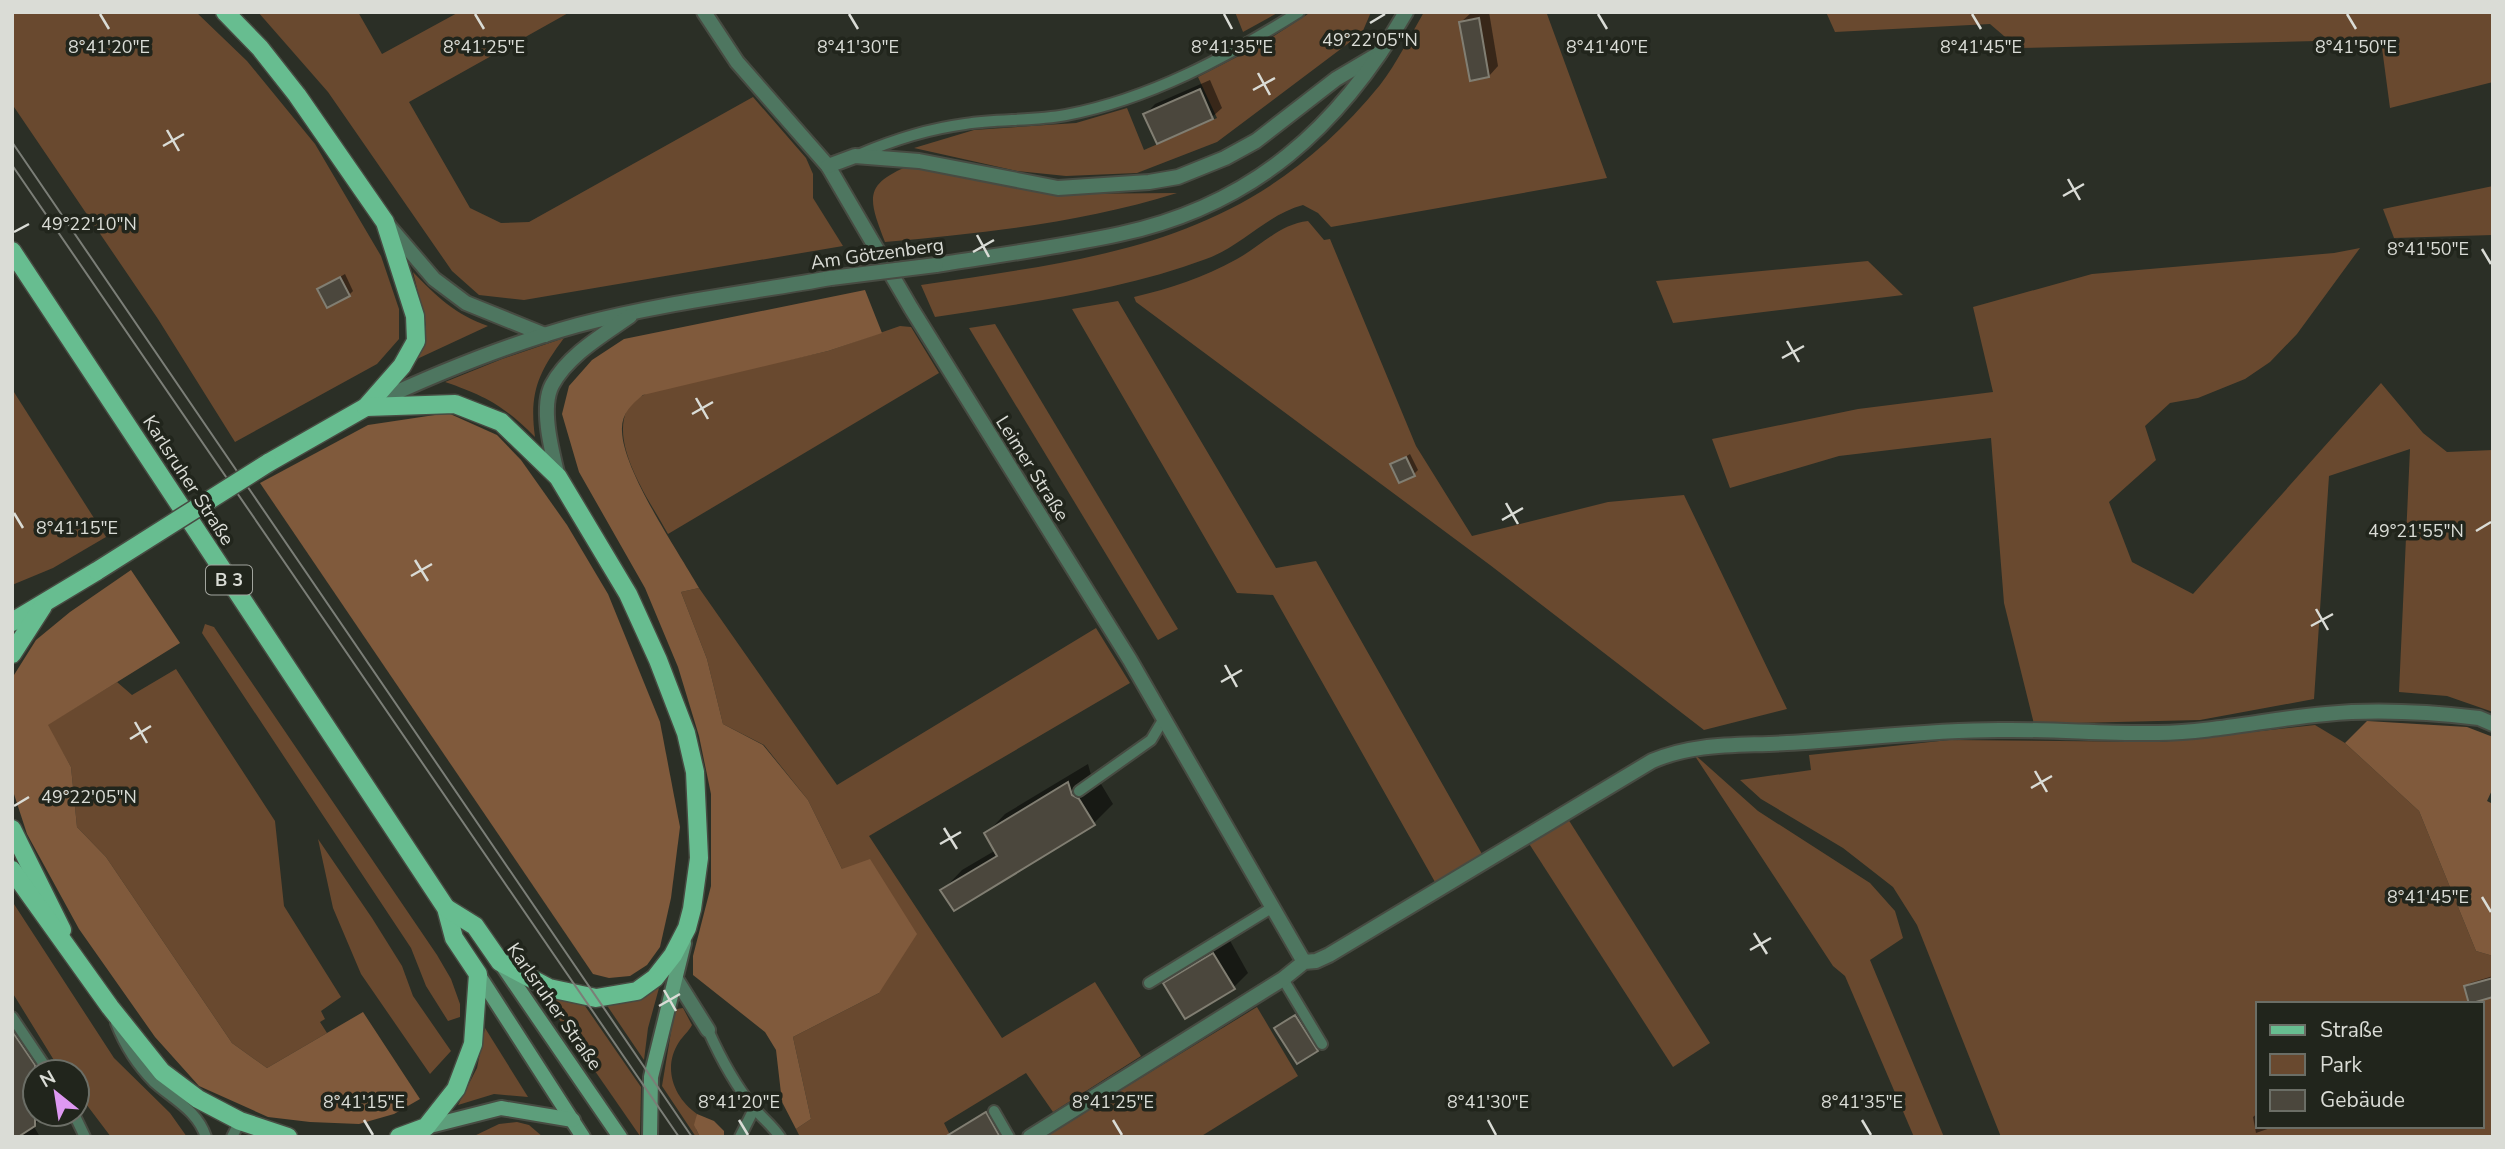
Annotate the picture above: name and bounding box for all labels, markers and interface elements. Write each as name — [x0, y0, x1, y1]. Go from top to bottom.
text: 49°22'05"N — [1322, 28, 1418, 52]
text: 8°41'20"E — [68, 35, 150, 59]
text: 8°41'25"E — [443, 35, 525, 59]
text: 8°41'30"E — [817, 35, 899, 59]
text: 8°41'35"E — [1191, 35, 1273, 59]
text: 8°41'40"E — [1566, 35, 1648, 59]
text: 8°41'45"E — [1940, 35, 2022, 59]
text: 8°41'50"E — [2315, 35, 2397, 59]
text: 49°22'10"N — [41, 212, 137, 236]
street label: Am Götzenberg — [809, 232, 946, 276]
text: 8°41'50"E — [2387, 237, 2469, 261]
street label: Karlsruher Straße — [136, 410, 240, 551]
street label: Leimer Straße — [989, 411, 1075, 526]
text: 8°41'15"E — [36, 516, 118, 540]
text: 49°21'55"N — [2368, 519, 2464, 543]
road number: B 3 — [206, 566, 252, 594]
text: 49°22'05"N — [41, 785, 137, 809]
text: 8°41'45"E — [2387, 885, 2469, 909]
street label: Karlsruher Straße — [500, 938, 608, 1076]
legend — [2256, 1002, 2484, 1128]
text: Straße — [2320, 1016, 2383, 1044]
text: Park — [2320, 1051, 2362, 1079]
north arrow — [21, 1058, 91, 1128]
text: N — [35, 1064, 61, 1094]
text: Gebäude — [2320, 1086, 2405, 1114]
text: 8°41'15"E — [323, 1090, 405, 1114]
text: 8°41'20"E — [698, 1090, 780, 1114]
text: 8°41'25"E — [1072, 1090, 1154, 1114]
text: 8°41'30"E — [1447, 1090, 1529, 1114]
text: 8°41'35"E — [1821, 1090, 1903, 1114]

